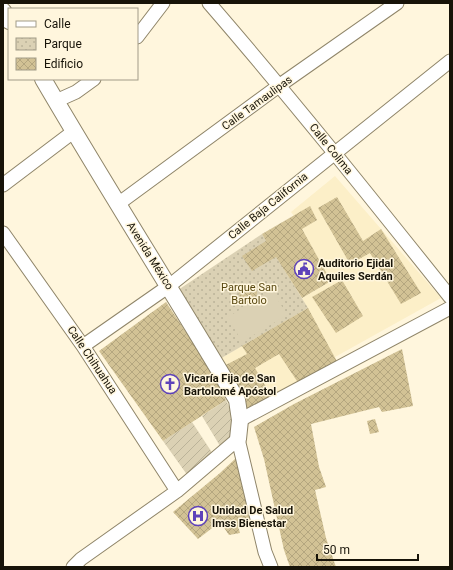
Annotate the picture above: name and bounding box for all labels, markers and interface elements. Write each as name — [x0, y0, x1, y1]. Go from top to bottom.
legend — [8, 8, 138, 80]
text: Calle — [44, 17, 71, 31]
text: Parque — [44, 37, 82, 51]
text: Edificio — [44, 57, 83, 71]
street label: Calle Tamaulipas — [219, 73, 295, 133]
street label: Calle Colima — [307, 121, 355, 177]
street label: Calle Baja California — [226, 170, 310, 242]
street label: Avenida México — [124, 220, 176, 292]
place label: Auditorio Ejidal Aquiles Serdán — [318, 257, 393, 283]
public building icon: Auditorio Ejidal Aquiles Serdán — [293, 258, 315, 280]
park label: Parque San Bartolo — [221, 281, 277, 307]
street label: Calle Chihuahua — [64, 324, 120, 396]
place label: Vicaría Fija de San Bartolomé Apóstol — [184, 372, 276, 398]
church icon: Vicaría Fija de San Bartolomé Apóstol — [159, 373, 181, 395]
place label: Unidad De Salud Imss Bienestar — [212, 504, 293, 530]
hospital icon: Unidad De Salud Imss Bienestar — [187, 505, 209, 527]
scale bar — [317, 536, 418, 562]
text: 50 m — [323, 543, 350, 557]

